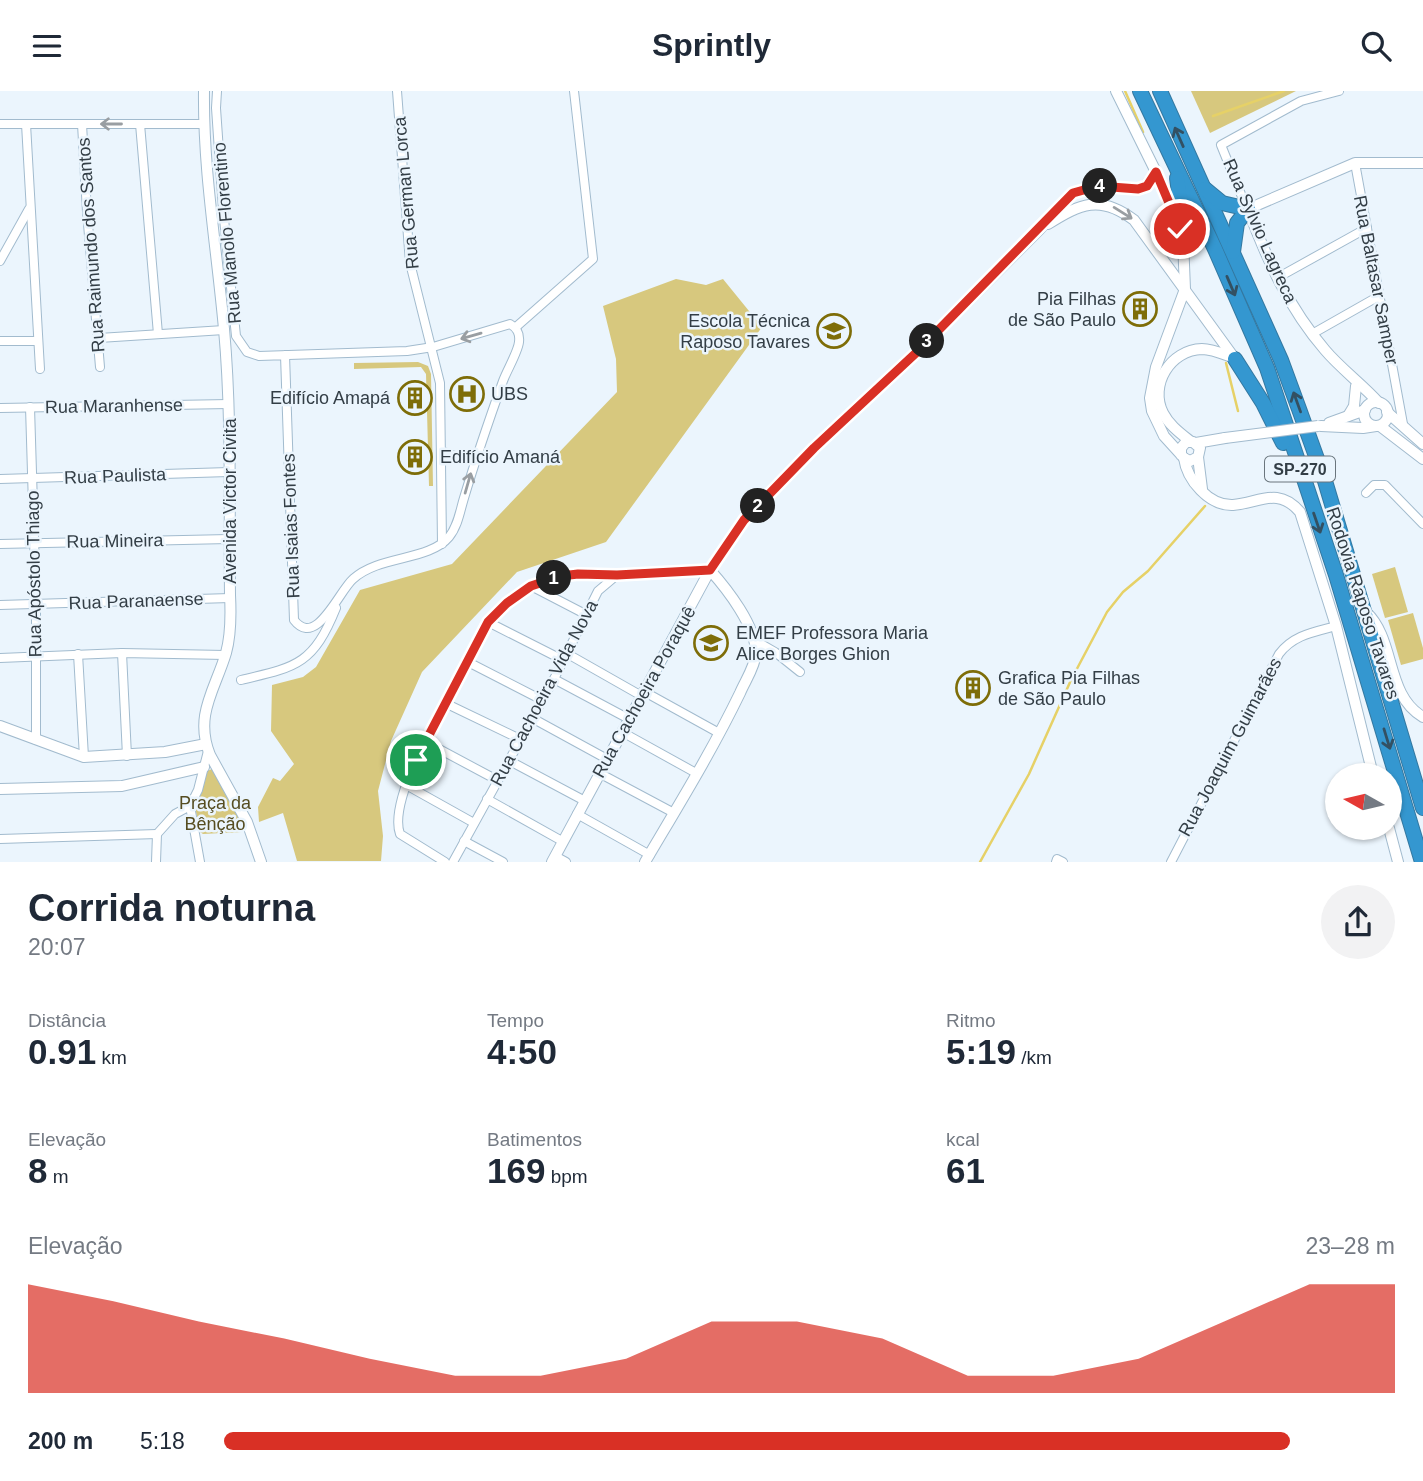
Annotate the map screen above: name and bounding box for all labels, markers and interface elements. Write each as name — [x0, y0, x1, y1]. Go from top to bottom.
icon: menu — [28, 27, 66, 65]
text: Sprintly — [652, 27, 771, 63]
icon: search — [1357, 27, 1395, 65]
street label: Rua German Lorca — [389, 115, 423, 270]
one-way arrow — [100, 117, 123, 131]
one-way arrow — [1172, 127, 1185, 148]
street label: Rua Raimundo dos Santos — [74, 137, 108, 353]
street label: Rua Manolo Florentino — [209, 141, 245, 325]
street label: Rua Sylvio Lagreca — [1219, 156, 1301, 307]
pin: 4 — [1082, 169, 1118, 203]
text: 4 — [1094, 175, 1105, 196]
street label: Rua Baltasar Samper — [1350, 194, 1402, 366]
pin — [1150, 199, 1210, 259]
one-way arrow — [1113, 206, 1132, 221]
icon: check — [1161, 210, 1199, 248]
one-way arrow — [1225, 275, 1238, 296]
place label: Pia Filhas de São Paulo — [1008, 289, 1116, 330]
building icon: Pia Filhas de São Paulo — [1121, 290, 1159, 328]
place label: Escola Técnica Raposo Tavares — [680, 311, 811, 352]
school or university icon: Escola Técnica Raposo Tavares — [815, 312, 853, 350]
pin: 3 — [909, 323, 944, 359]
one-way arrow — [461, 330, 483, 343]
text: 3 — [921, 330, 932, 351]
hospital icon: UBS — [448, 375, 486, 413]
building icon: Edifício Amapá — [396, 379, 434, 417]
place label: UBS — [491, 384, 528, 404]
place label: Edifício Amapá — [270, 388, 391, 408]
one-way arrow — [1290, 392, 1302, 414]
street label: Rua Maranhense — [45, 395, 183, 417]
street label: Avenida Victor Civita — [220, 417, 240, 584]
building icon: Edifício Amaná — [396, 438, 434, 476]
place label: Edifício Amaná — [440, 447, 561, 467]
street label: Rua Isaias Fontes — [278, 453, 304, 599]
road number: SP-270 — [1265, 457, 1335, 481]
street label: Rua Paulista — [64, 464, 167, 488]
one-way arrow — [463, 472, 476, 494]
pin: 2 — [740, 489, 776, 523]
street label: Rua Apóstolo Thiago — [23, 490, 45, 658]
text: 2 — [752, 495, 763, 516]
street label: Rodovia Raposo Tavares — [1322, 504, 1404, 702]
one-way arrow — [1312, 511, 1324, 533]
street label: Rua Mineira — [66, 530, 165, 552]
pin: 1 — [536, 561, 572, 595]
text: 1 — [548, 567, 559, 588]
street label: Rua Paranaense — [68, 589, 204, 613]
street label: Rua Cachoeira Vida Nova — [486, 596, 602, 789]
street label: Rua Cachoeira Poraquê — [588, 603, 700, 781]
place label: EMEF Professora Maria Alice Borges Ghion — [736, 623, 929, 664]
school or university icon: EMEF Professora Maria Alice Borges Ghion — [692, 624, 730, 662]
street label: Rua Joaquim Guimarães — [1174, 654, 1286, 840]
place label: Grafica Pia Filhas de São Paulo — [998, 668, 1140, 709]
building icon: Grafica Pia Filhas de São Paulo — [954, 669, 992, 707]
one-way arrow — [1381, 728, 1394, 750]
pin — [386, 730, 446, 790]
icon: arrive — [397, 741, 435, 779]
north arrow — [1325, 763, 1402, 840]
map controls — [1325, 763, 1402, 840]
park label: Praça da Bênção — [179, 793, 252, 834]
button: share — [1321, 885, 1395, 959]
text: Corrida noturna — [28, 887, 315, 929]
text: 20:07 — [28, 934, 86, 960]
text: Distância — [28, 1010, 106, 1031]
text: Tempo — [487, 1010, 544, 1031]
text: Ritmo — [946, 1010, 996, 1031]
text: 0.91 — [28, 1032, 96, 1071]
text: 4:50 — [487, 1032, 557, 1071]
text: 5:19 — [946, 1032, 1016, 1071]
text: km — [96, 1047, 127, 1068]
text: /km — [1016, 1047, 1052, 1068]
text: Elevação — [28, 1129, 106, 1150]
text: Batimentos — [487, 1129, 582, 1150]
text: kcal — [946, 1129, 980, 1150]
text: 8 — [28, 1151, 47, 1190]
text: 169 — [487, 1151, 545, 1190]
text: 61 — [946, 1151, 985, 1190]
text: m — [47, 1166, 69, 1187]
text: bpm — [545, 1166, 588, 1187]
text: Elevação — [28, 1233, 123, 1259]
text: 23–28 m — [1305, 1233, 1395, 1259]
text: 200 m — [28, 1428, 93, 1454]
text: 5:18 — [140, 1428, 185, 1454]

